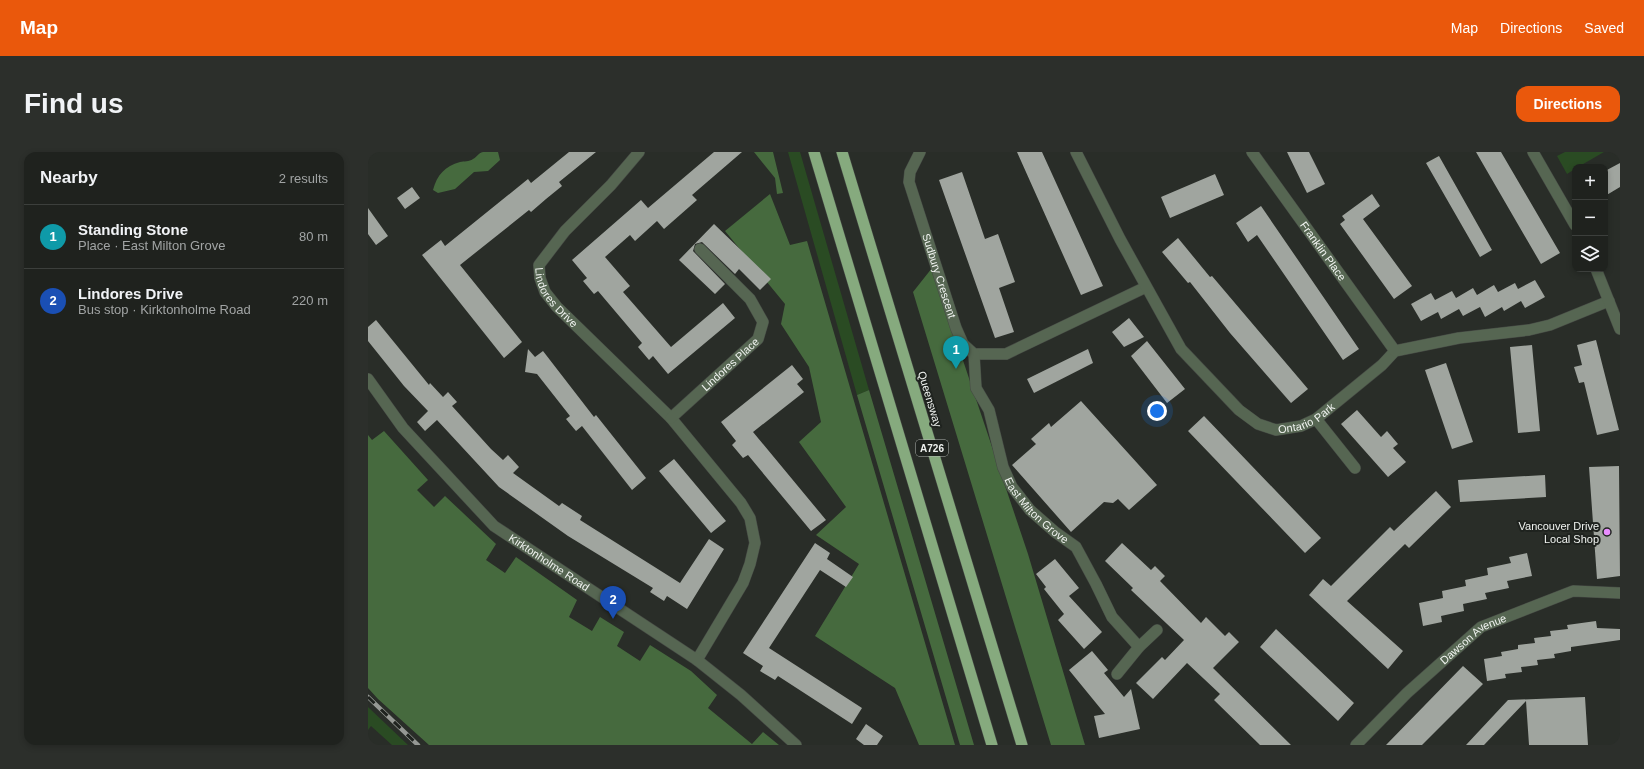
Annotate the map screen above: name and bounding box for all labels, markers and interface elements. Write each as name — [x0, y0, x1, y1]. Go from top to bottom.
text: Map — [20, 17, 58, 38]
text: Map — [1451, 20, 1478, 36]
text: Directions — [1500, 20, 1562, 36]
text: Saved — [1584, 20, 1624, 36]
button: Directions — [1516, 86, 1620, 122]
text: Find us — [24, 88, 124, 119]
map controls — [1572, 164, 1608, 272]
button: + — [1572, 164, 1608, 200]
text: Nearby — [40, 168, 98, 187]
text: 2 results — [279, 171, 328, 186]
button: − — [1572, 200, 1608, 236]
street label: Franklin Place — [1298, 219, 1348, 283]
text: Standing Stone — [78, 221, 188, 238]
text: 1 — [49, 229, 57, 244]
text: 80 m — [299, 229, 328, 244]
street label: Sudbury Crescent — [920, 232, 958, 320]
button: layers — [1572, 236, 1608, 272]
text: Place · East Milton Grove — [78, 238, 225, 253]
street label: Lindores Drive — [533, 267, 580, 330]
text: Lindores Drive — [78, 285, 183, 302]
text: 2 — [49, 293, 57, 308]
text: 220 m — [292, 293, 328, 308]
text: Bus stop · Kirktonholme Road — [78, 302, 251, 317]
street label: Lindores Place — [699, 335, 761, 393]
pin: 1 — [943, 336, 969, 369]
street label: Queensway — [916, 369, 944, 429]
street label: Ontario Park — [1277, 400, 1337, 436]
your location — [1147, 401, 1167, 421]
road number: A726 — [916, 440, 948, 456]
street label: East Milton Grove — [1002, 475, 1071, 546]
place label: Vancouver Drive Local Shop — [1519, 520, 1599, 545]
marker: Vancouver Drive Local Shop — [1602, 527, 1612, 537]
street label: Kirktonholme Road — [507, 532, 592, 593]
pin: 2 — [600, 586, 626, 619]
street label: Dawson Avenue — [1438, 612, 1508, 667]

